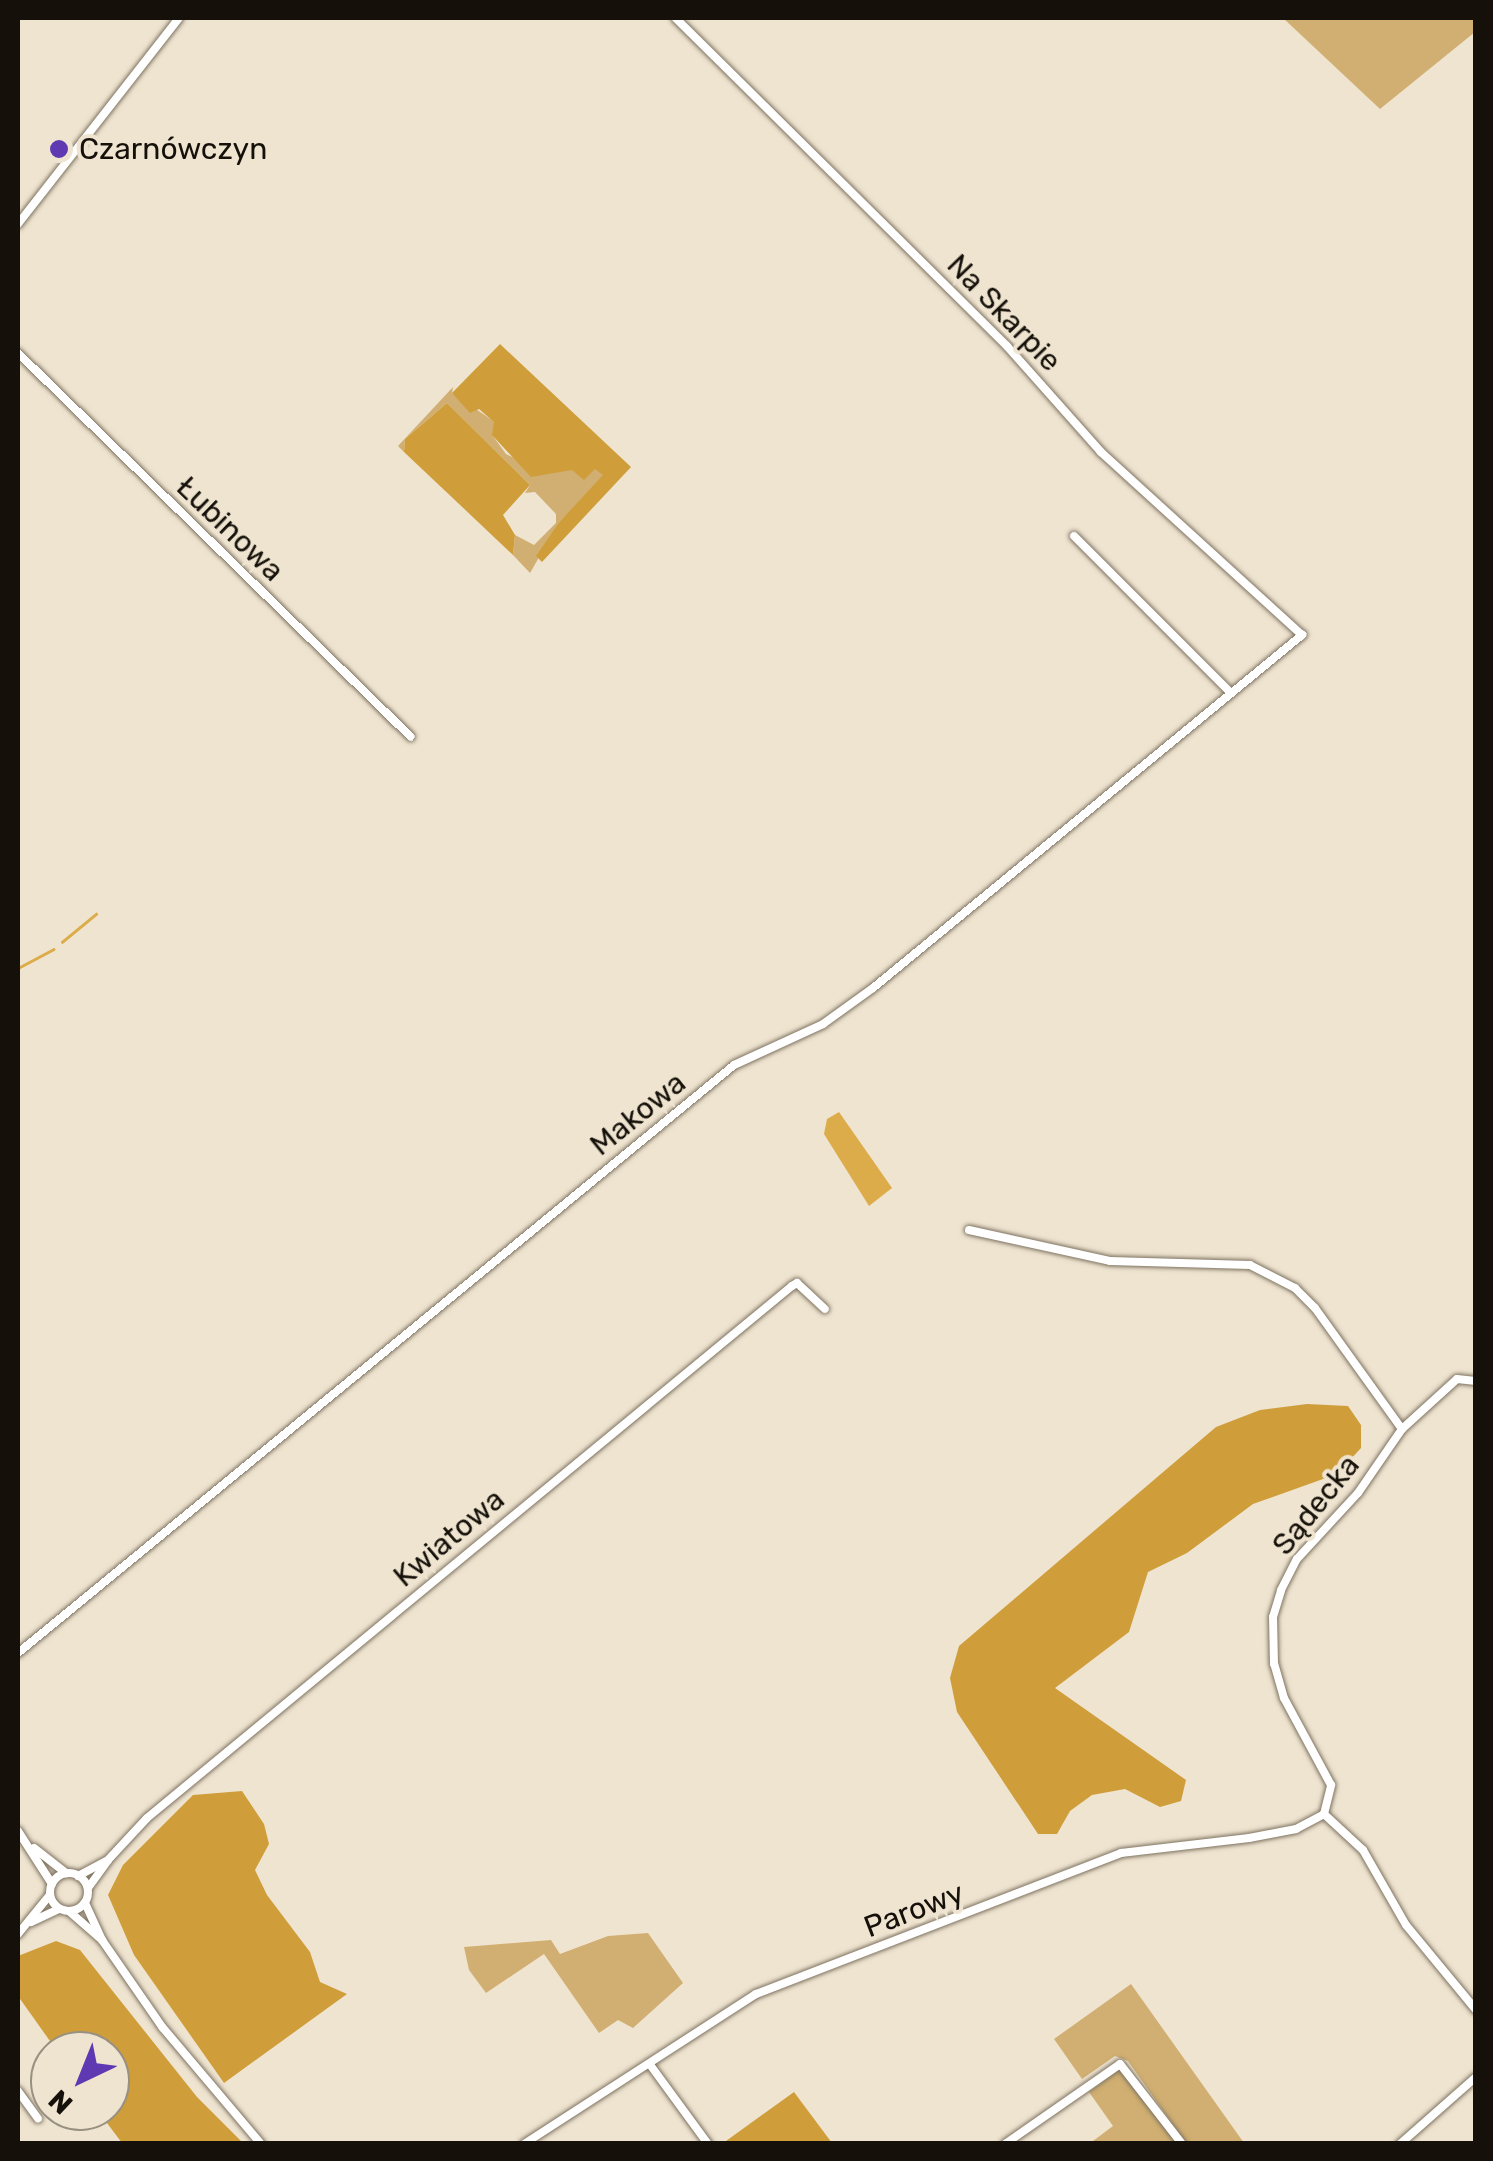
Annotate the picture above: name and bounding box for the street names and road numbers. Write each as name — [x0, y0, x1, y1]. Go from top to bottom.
street label: Na Skarpie — [939, 247, 1069, 379]
street label: Łubinowa — [169, 469, 291, 589]
street label: Makowa — [583, 1065, 693, 1163]
street label: Sądecka — [1265, 1448, 1367, 1562]
street label: Kwiatowa — [386, 1481, 512, 1595]
street label: Parowy — [859, 1875, 969, 1945]

